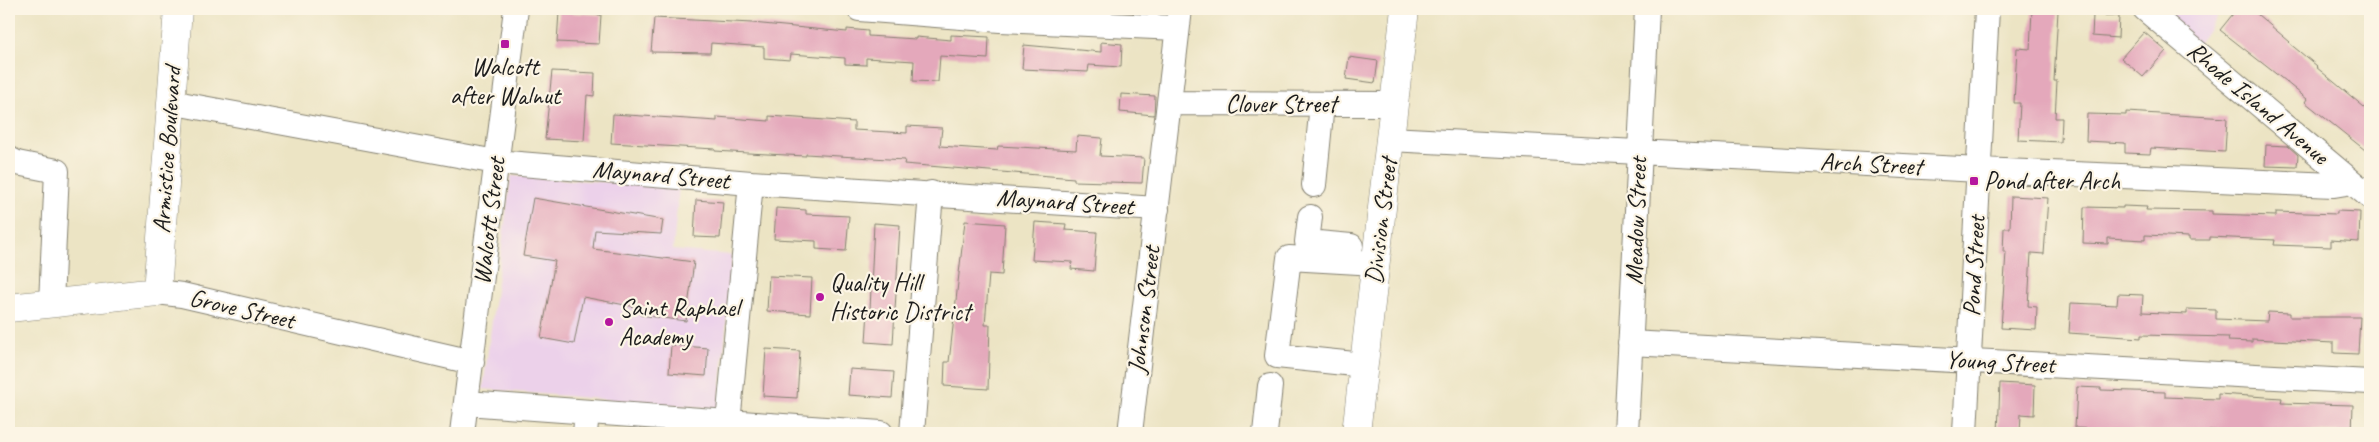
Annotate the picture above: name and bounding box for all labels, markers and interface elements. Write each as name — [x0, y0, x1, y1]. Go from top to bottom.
street label: Rhode Island Avenue — [2181, 34, 2337, 173]
marker: Walcott after Walnut — [499, 38, 511, 50]
place label: Walcott after Walnut — [450, 51, 563, 112]
street label: Armistice Boulevard — [145, 62, 189, 234]
street label: Clover Street — [1226, 88, 1340, 120]
street label: Arch Street — [1819, 145, 1926, 183]
street label: Walcott Street — [465, 153, 513, 286]
street label: Maynard Street — [591, 153, 733, 197]
street label: Division Street — [1357, 153, 1405, 286]
street label: Meadow Street — [1618, 154, 1654, 285]
place label: Pond after Arch — [1984, 165, 2121, 197]
marker: Pond after Arch — [1968, 175, 1980, 187]
street label: Maynard Street — [996, 181, 1137, 223]
street label: Pond Street — [1955, 212, 1993, 317]
street label: Johnson Street — [1120, 242, 1168, 376]
place label: Quality Hill Historic District — [830, 267, 974, 328]
street label: Grove Street — [187, 281, 300, 337]
marker: Quality Hill Historic District — [814, 291, 826, 303]
place label: Saint Raphael Academy — [619, 292, 744, 353]
marker: Saint Raphael Academy — [603, 316, 615, 328]
street label: Young Street — [1945, 343, 2058, 381]

